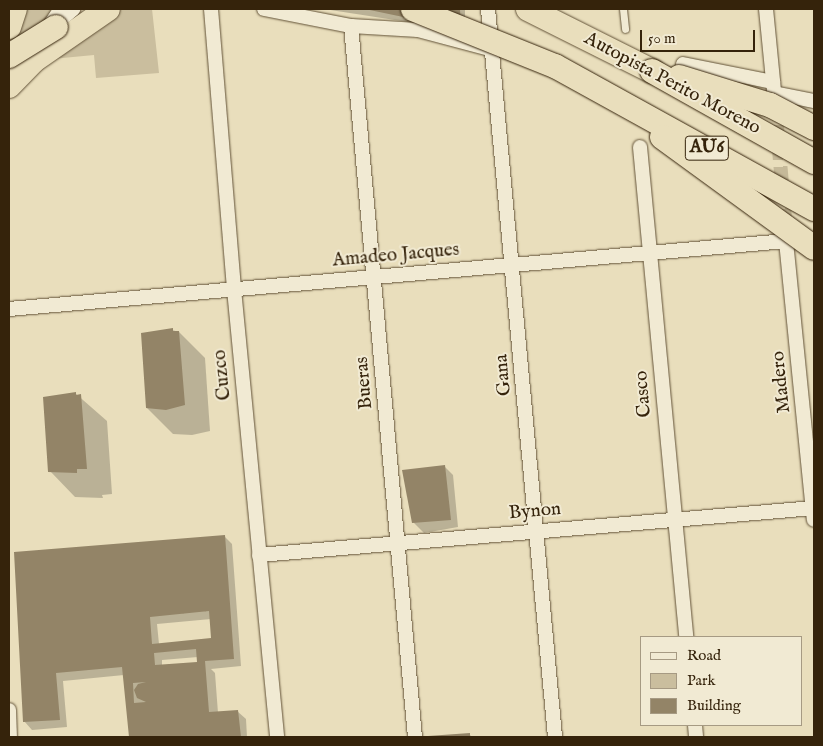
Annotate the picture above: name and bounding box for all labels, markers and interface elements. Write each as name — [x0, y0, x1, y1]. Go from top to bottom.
scale bar — [643, 20, 758, 52]
street label: Autopista Perito Moreno — [580, 28, 764, 140]
text: 50 m — [648, 29, 676, 48]
road number: AU6 — [684, 132, 730, 164]
street label: Amadeo Jacques — [332, 239, 460, 273]
street label: Cuzco — [209, 349, 237, 401]
street label: Madero — [767, 350, 797, 414]
street label: Gana — [491, 353, 517, 397]
street label: Bueras — [351, 356, 379, 410]
street label: Casco — [631, 370, 657, 418]
street label: Bynon — [508, 498, 562, 526]
legend — [640, 636, 803, 726]
text: Road — [687, 646, 721, 665]
text: Park — [687, 671, 716, 690]
text: Building — [687, 696, 741, 715]

